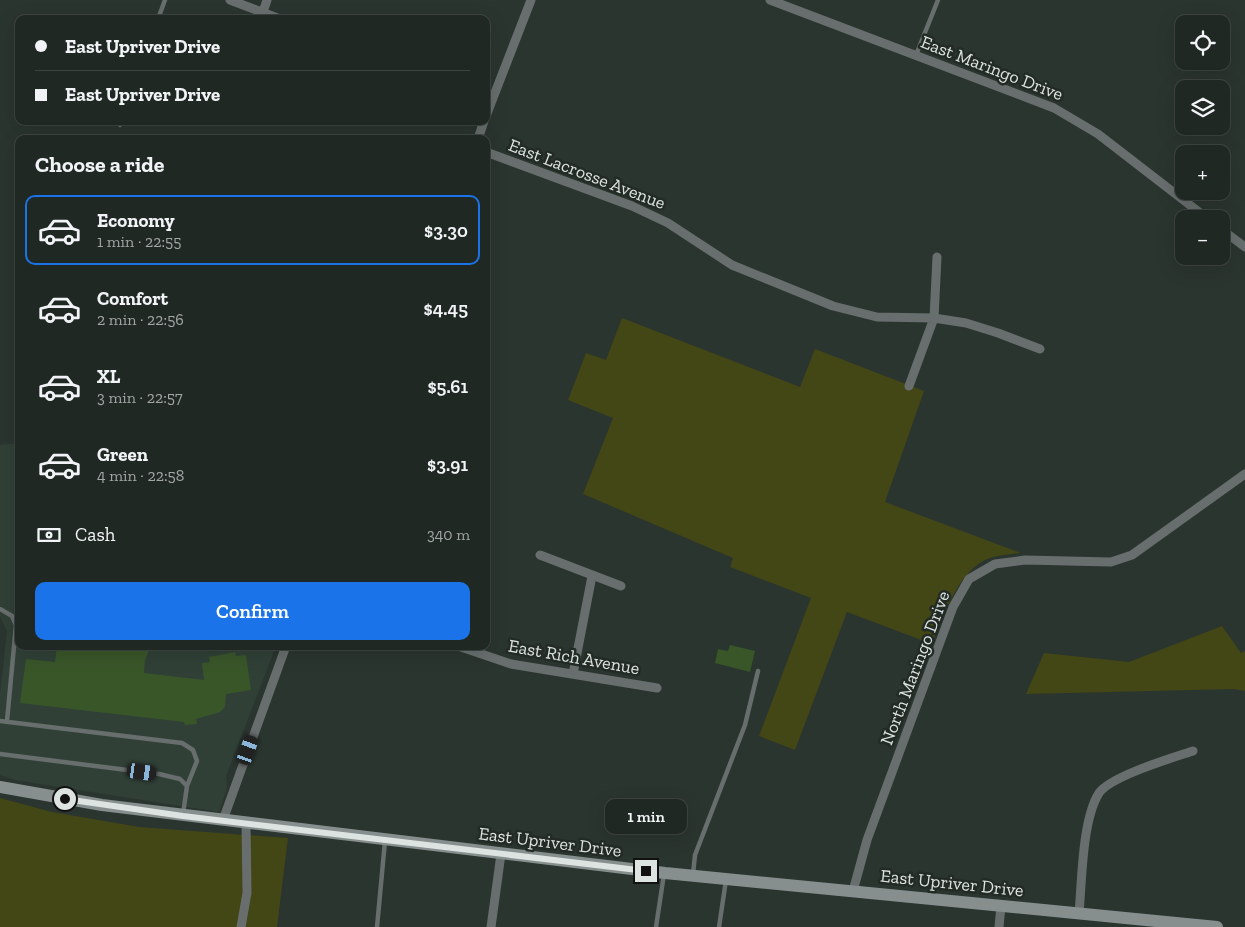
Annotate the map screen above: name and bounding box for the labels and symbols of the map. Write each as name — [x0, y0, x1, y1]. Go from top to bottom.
street label: East Maringo Drive — [918, 31, 1066, 105]
street label: East Lacrosse Avenue — [505, 134, 669, 214]
street label: North Maringo Drive — [875, 588, 955, 748]
street label: East Rich Avenue — [507, 635, 641, 679]
car — [235, 733, 260, 767]
car — [126, 762, 157, 782]
route start — [54, 788, 76, 810]
callout: 1 min — [605, 798, 687, 834]
street label: East Upriver Drive — [477, 822, 623, 862]
route end — [635, 860, 657, 882]
street label: East Upriver Drive — [879, 865, 1025, 901]

